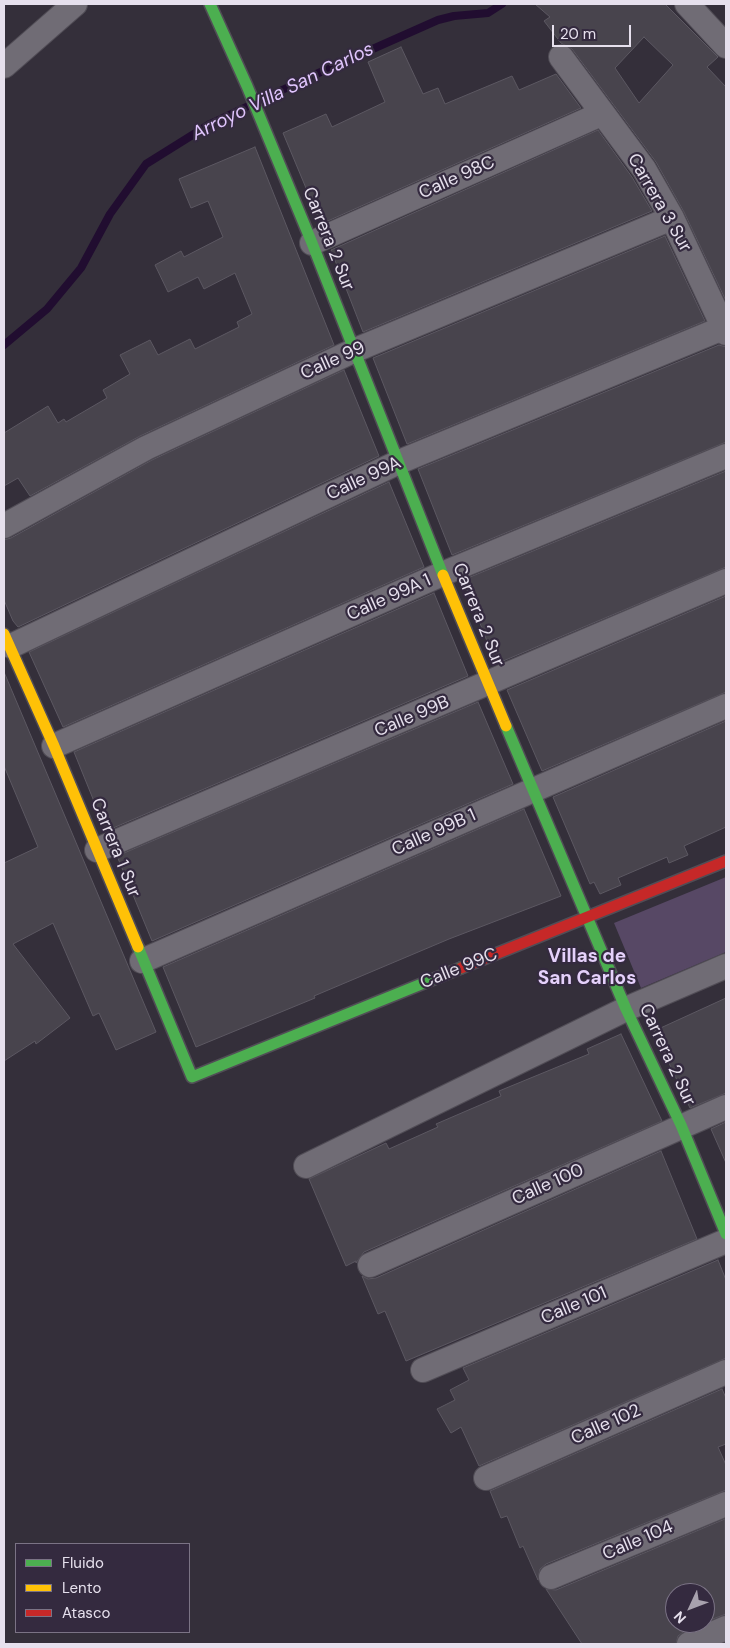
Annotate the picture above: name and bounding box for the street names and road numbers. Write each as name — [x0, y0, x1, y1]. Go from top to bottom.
street label: Carrera 3 Sur — [622, 150, 696, 256]
street label: Calle 98C — [416, 152, 498, 204]
street label: Carrera 2 Sur — [297, 184, 359, 294]
street label: Calle 99 — [297, 337, 369, 385]
street label: Calle 99A — [323, 452, 405, 506]
street label: Carrera 2 Sur — [447, 560, 509, 670]
street label: Calle 99A 1 — [344, 570, 434, 626]
street label: Calle 99B — [371, 692, 453, 742]
street label: Carrera 1 Sur — [85, 795, 145, 901]
street label: Calle 99B 1 — [389, 805, 479, 861]
street label: Calle 99C — [417, 944, 501, 994]
street label: Carrera 2 Sur — [634, 1001, 700, 1109]
street label: Calle 100 — [509, 1160, 587, 1210]
street label: Calle 101 — [538, 1283, 610, 1329]
street label: Calle 102 — [568, 1400, 644, 1450]
street label: Calle 104 — [599, 1516, 677, 1566]

